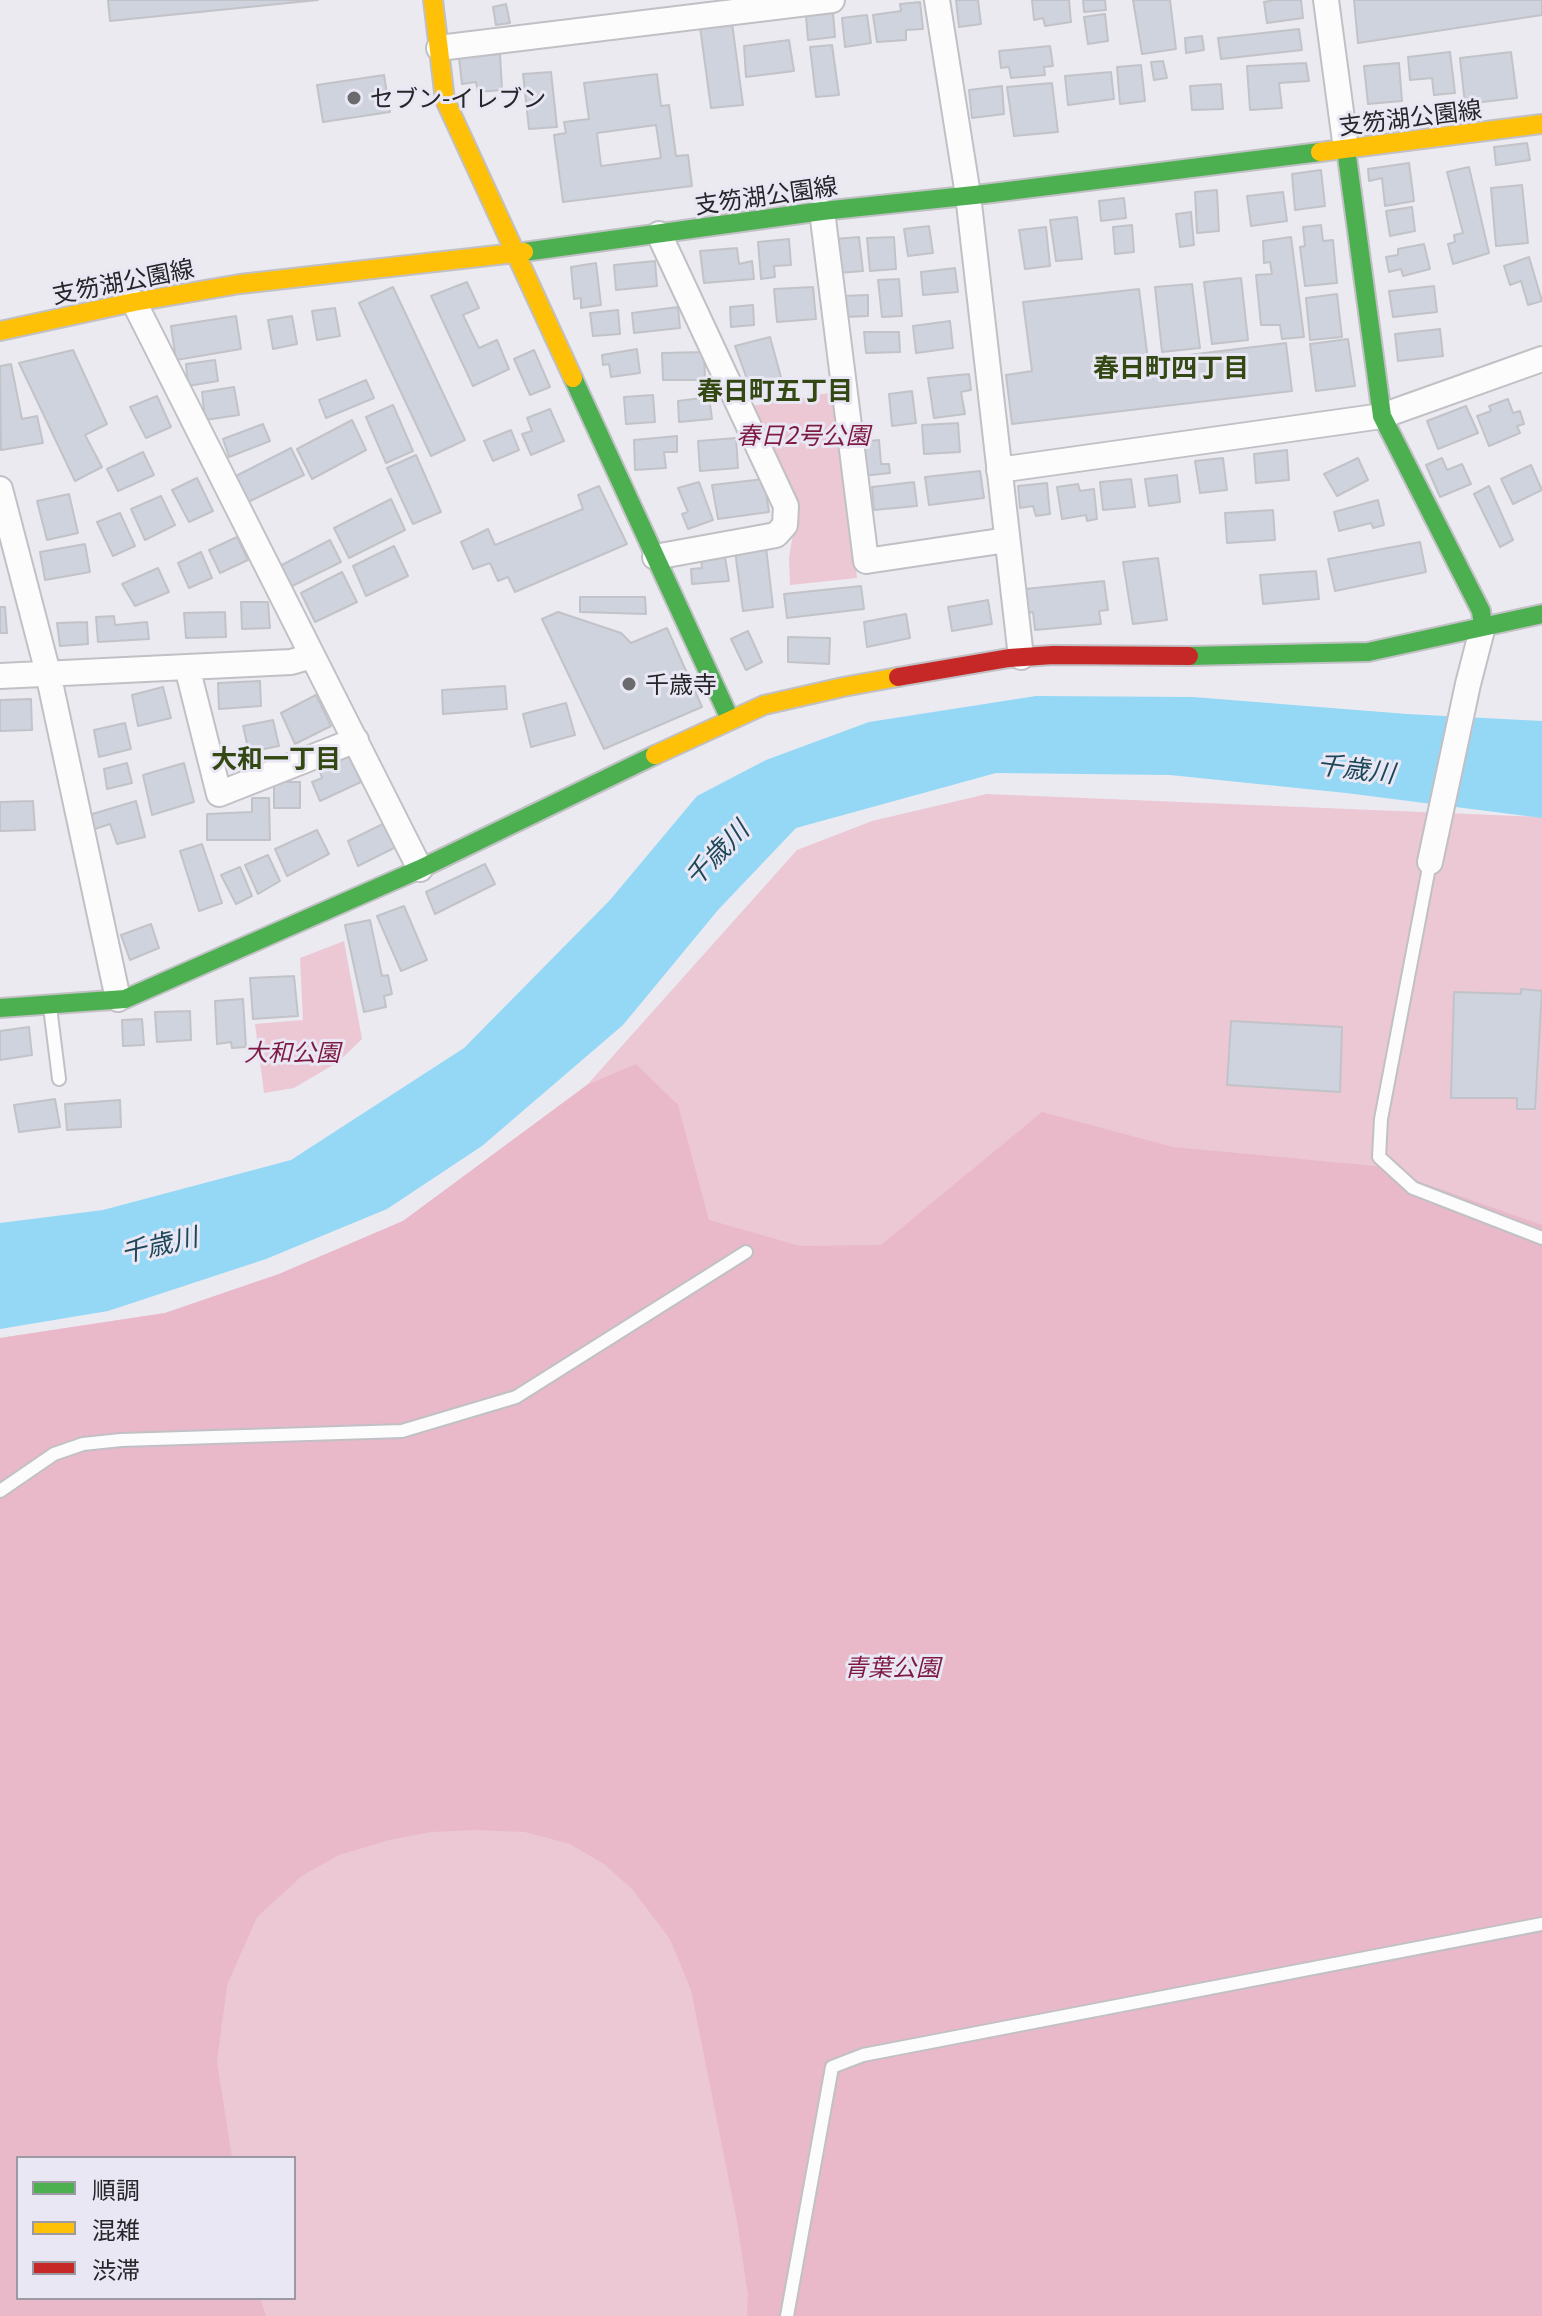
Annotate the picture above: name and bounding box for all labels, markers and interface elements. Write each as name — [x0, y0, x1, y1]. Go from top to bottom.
place label: セブン-イレブン — [370, 84, 546, 112]
marker: セブン-イレブン — [345, 89, 363, 107]
street label: 支笏湖公園線 — [1337, 94, 1483, 140]
street label: 支笏湖公園線 — [693, 171, 839, 219]
street label: 支笏湖公園線 — [50, 253, 196, 309]
district label: 春日町四丁目 — [1093, 351, 1249, 383]
district label: 春日町五丁目 — [697, 374, 853, 406]
park label: 春日2号公園 — [736, 421, 870, 449]
place label: 千歳寺 — [645, 670, 717, 698]
marker: 千歳寺 — [620, 675, 638, 693]
district label: 大和一丁目 — [211, 742, 341, 774]
water label: 千歳川 — [1315, 748, 1397, 788]
water label: 千歳川 — [678, 814, 754, 892]
park label: 大和公園 — [244, 1038, 340, 1066]
water label: 千歳川 — [117, 1220, 201, 1268]
park label: 青葉公園 — [844, 1653, 940, 1681]
legend — [16, 2156, 296, 2300]
text: 順調 — [92, 2171, 140, 2206]
text: 混雑 — [92, 2211, 140, 2246]
text: 渋滞 — [92, 2251, 140, 2286]

